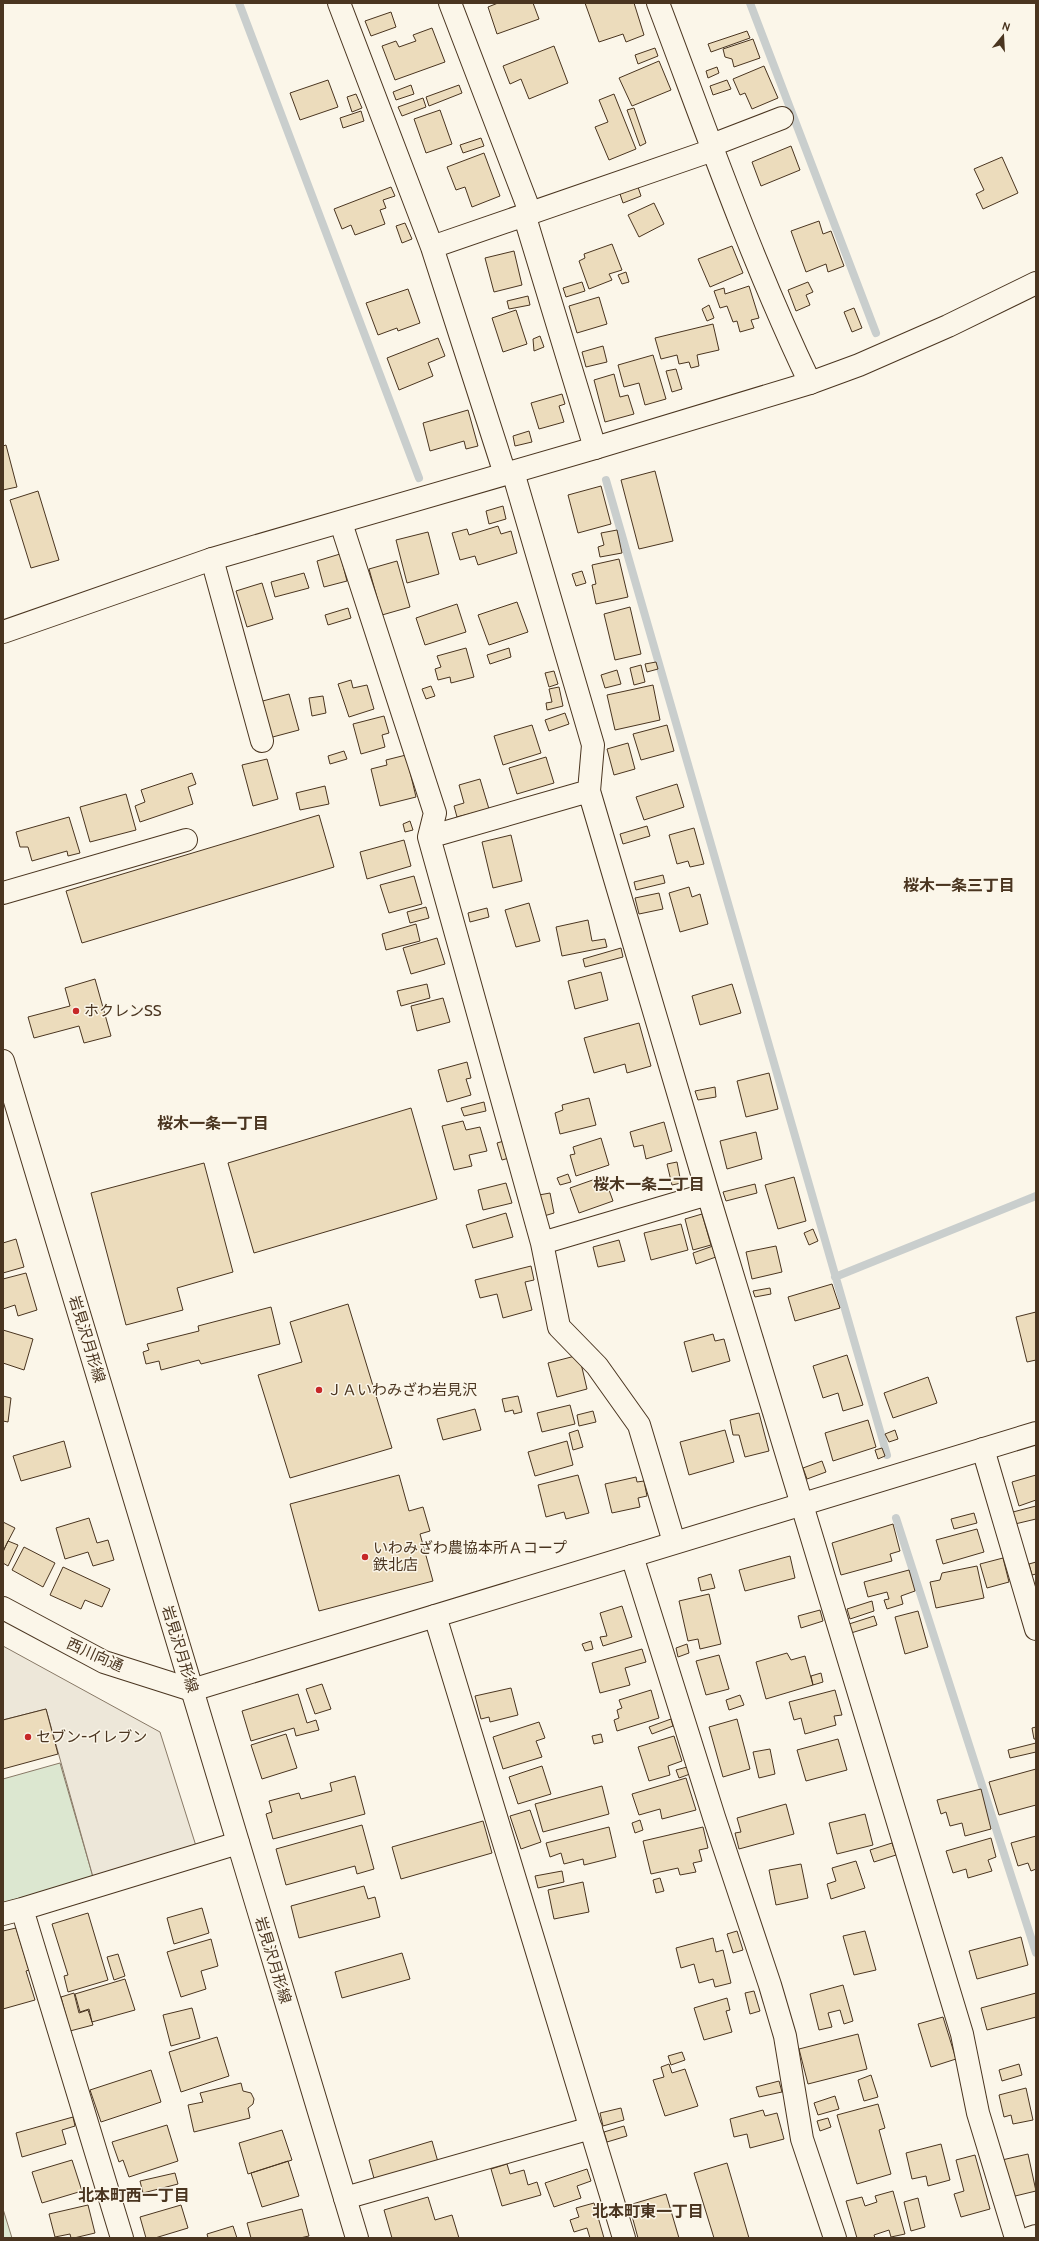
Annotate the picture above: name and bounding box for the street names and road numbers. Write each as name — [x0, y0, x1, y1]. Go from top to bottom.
street label: 岩見沢月形線 — [65, 1293, 109, 1385]
street label: 岩見沢月形線 — [158, 1603, 202, 1695]
street label: 西川向通 — [64, 1635, 126, 1675]
street label: 岩見沢月形線 — [251, 1914, 295, 2006]

